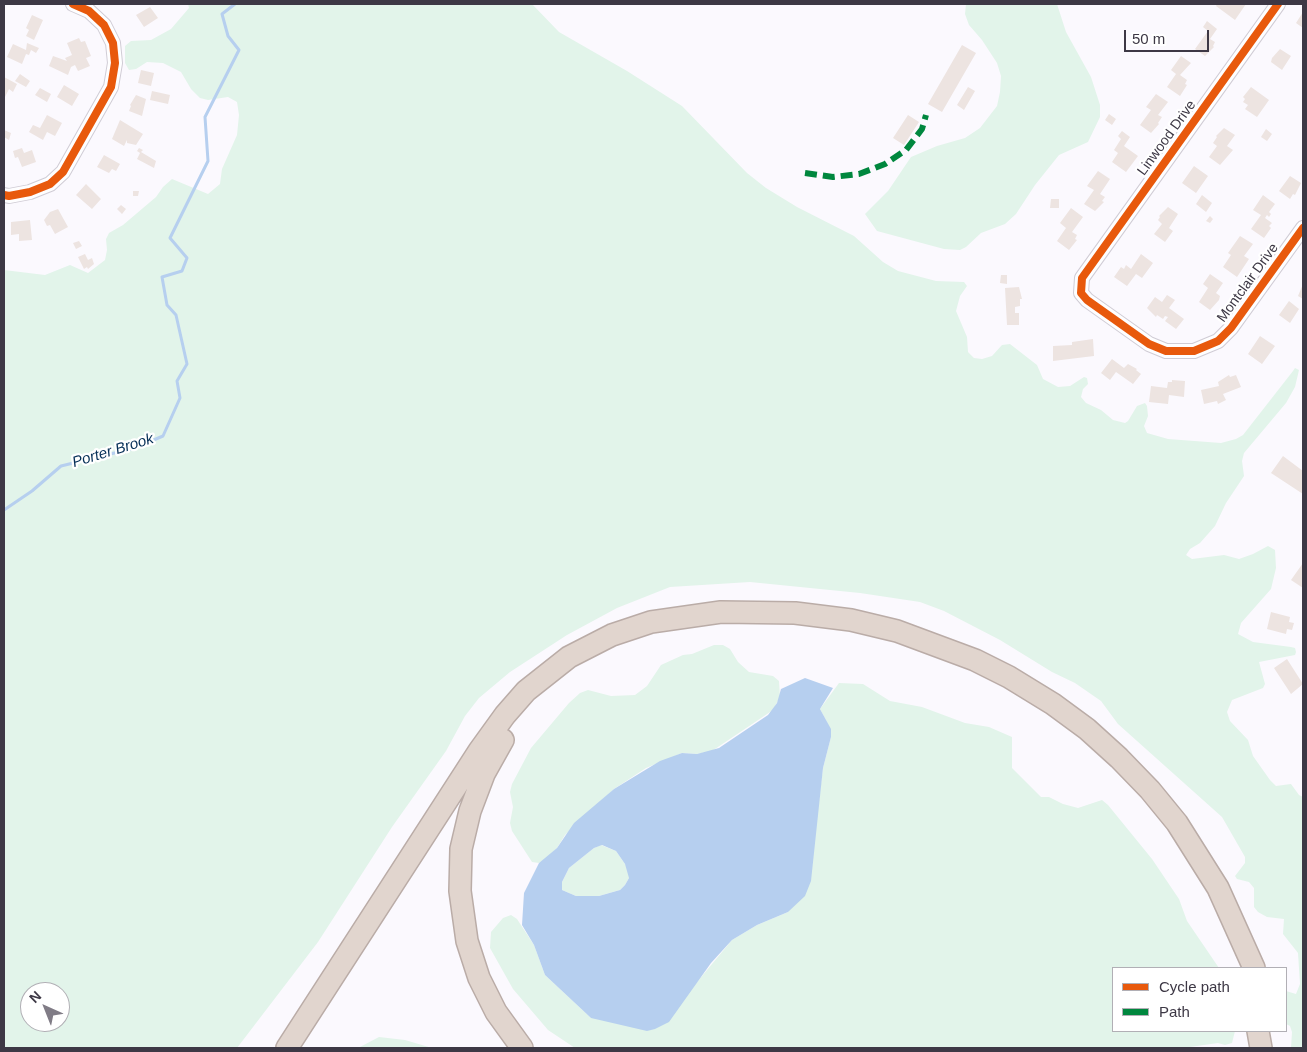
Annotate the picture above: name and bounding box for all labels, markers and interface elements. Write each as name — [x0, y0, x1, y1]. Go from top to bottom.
scale bar — [1127, 20, 1212, 52]
text: 50 m — [1132, 30, 1165, 47]
street label: Linwood Drive — [1134, 97, 1200, 179]
street label: Montclair Drive — [1214, 240, 1282, 326]
water label: Porter Brook — [70, 430, 156, 472]
legend — [1112, 967, 1287, 1032]
text: Cycle path — [1159, 978, 1230, 995]
north arrow — [20, 982, 70, 1032]
text: N — [26, 988, 44, 1006]
text: Path — [1159, 1003, 1190, 1020]

